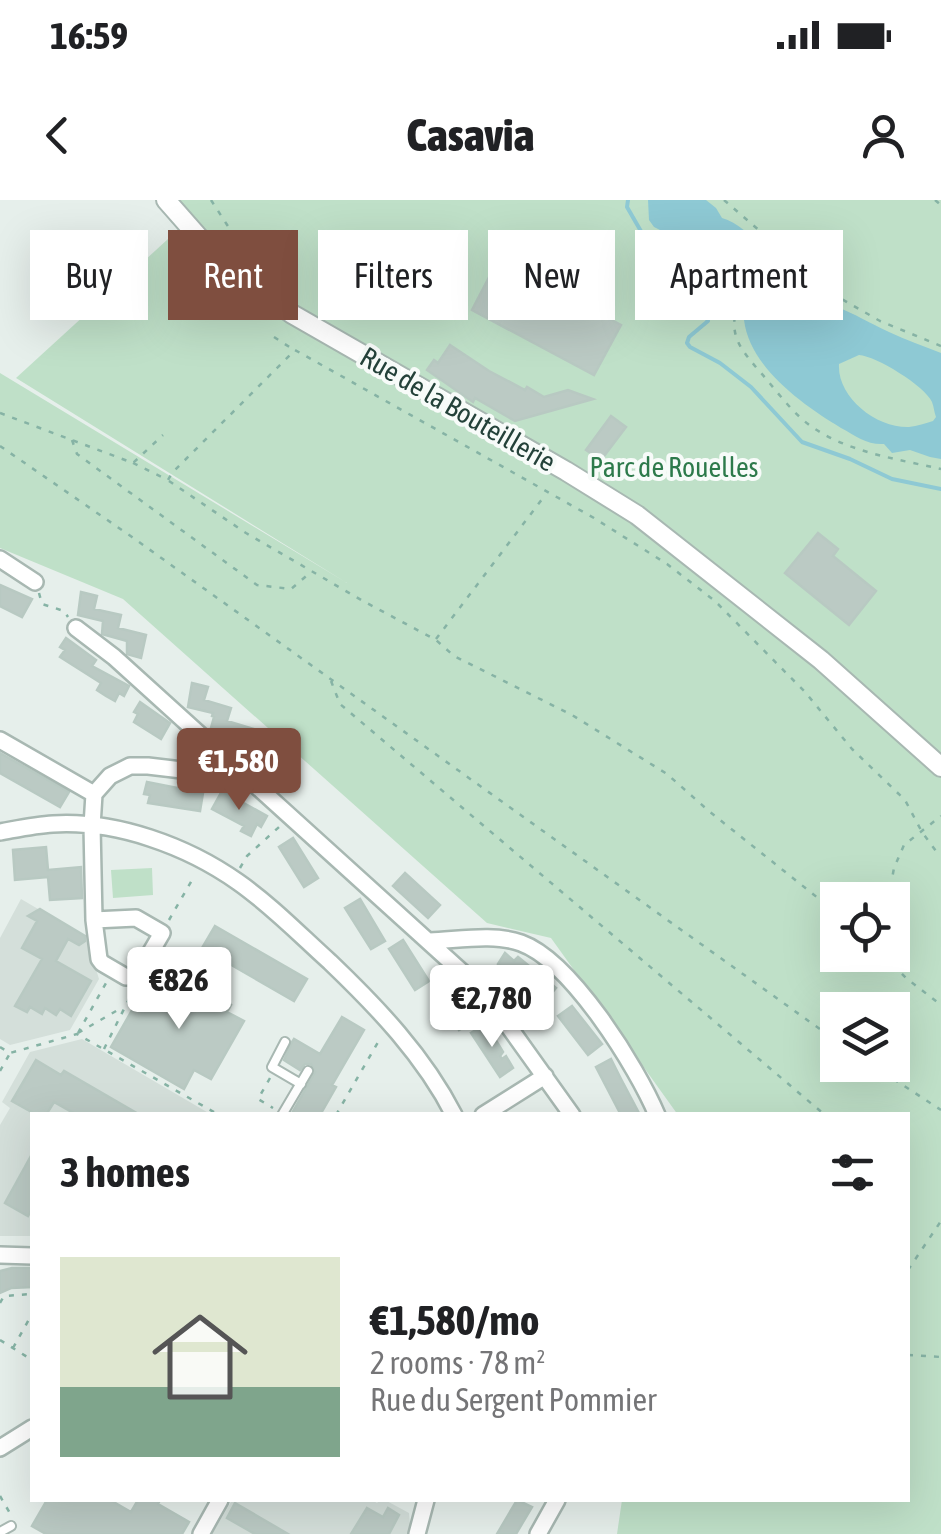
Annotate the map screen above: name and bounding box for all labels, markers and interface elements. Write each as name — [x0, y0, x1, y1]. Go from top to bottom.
text: 16:59 — [50, 14, 128, 57]
icon: back — [30, 108, 85, 163]
icon: person — [856, 108, 911, 163]
text: Casavia — [407, 109, 534, 161]
chip: Buy — [30, 230, 148, 320]
chip: Rent — [168, 230, 298, 320]
chip: Filters — [318, 230, 468, 320]
chip: New — [488, 230, 615, 320]
chip: Apartment — [635, 230, 843, 320]
street label: Rue de la Bouteillerie — [355, 340, 561, 478]
park label: Parc de Rouelles — [589, 451, 759, 483]
pin: €1,580 — [158, 728, 320, 813]
text: €1,580 — [199, 742, 279, 779]
map controls — [820, 882, 910, 1082]
button: locate — [820, 882, 910, 972]
pin: €826 — [120, 947, 238, 1032]
text: €826 — [149, 961, 209, 998]
pin: €2,780 — [411, 965, 573, 1050]
text: €2,780 — [452, 979, 532, 1016]
button: layers — [820, 992, 910, 1082]
icon: filters — [825, 1145, 880, 1200]
text: 3 homes — [60, 1148, 190, 1196]
text: €1,580/mo — [370, 1296, 540, 1344]
icon: home — [140, 1297, 260, 1417]
text: 2 rooms · 78 m² — [370, 1344, 545, 1381]
text: Rue du Sergent Pommier — [370, 1381, 656, 1418]

